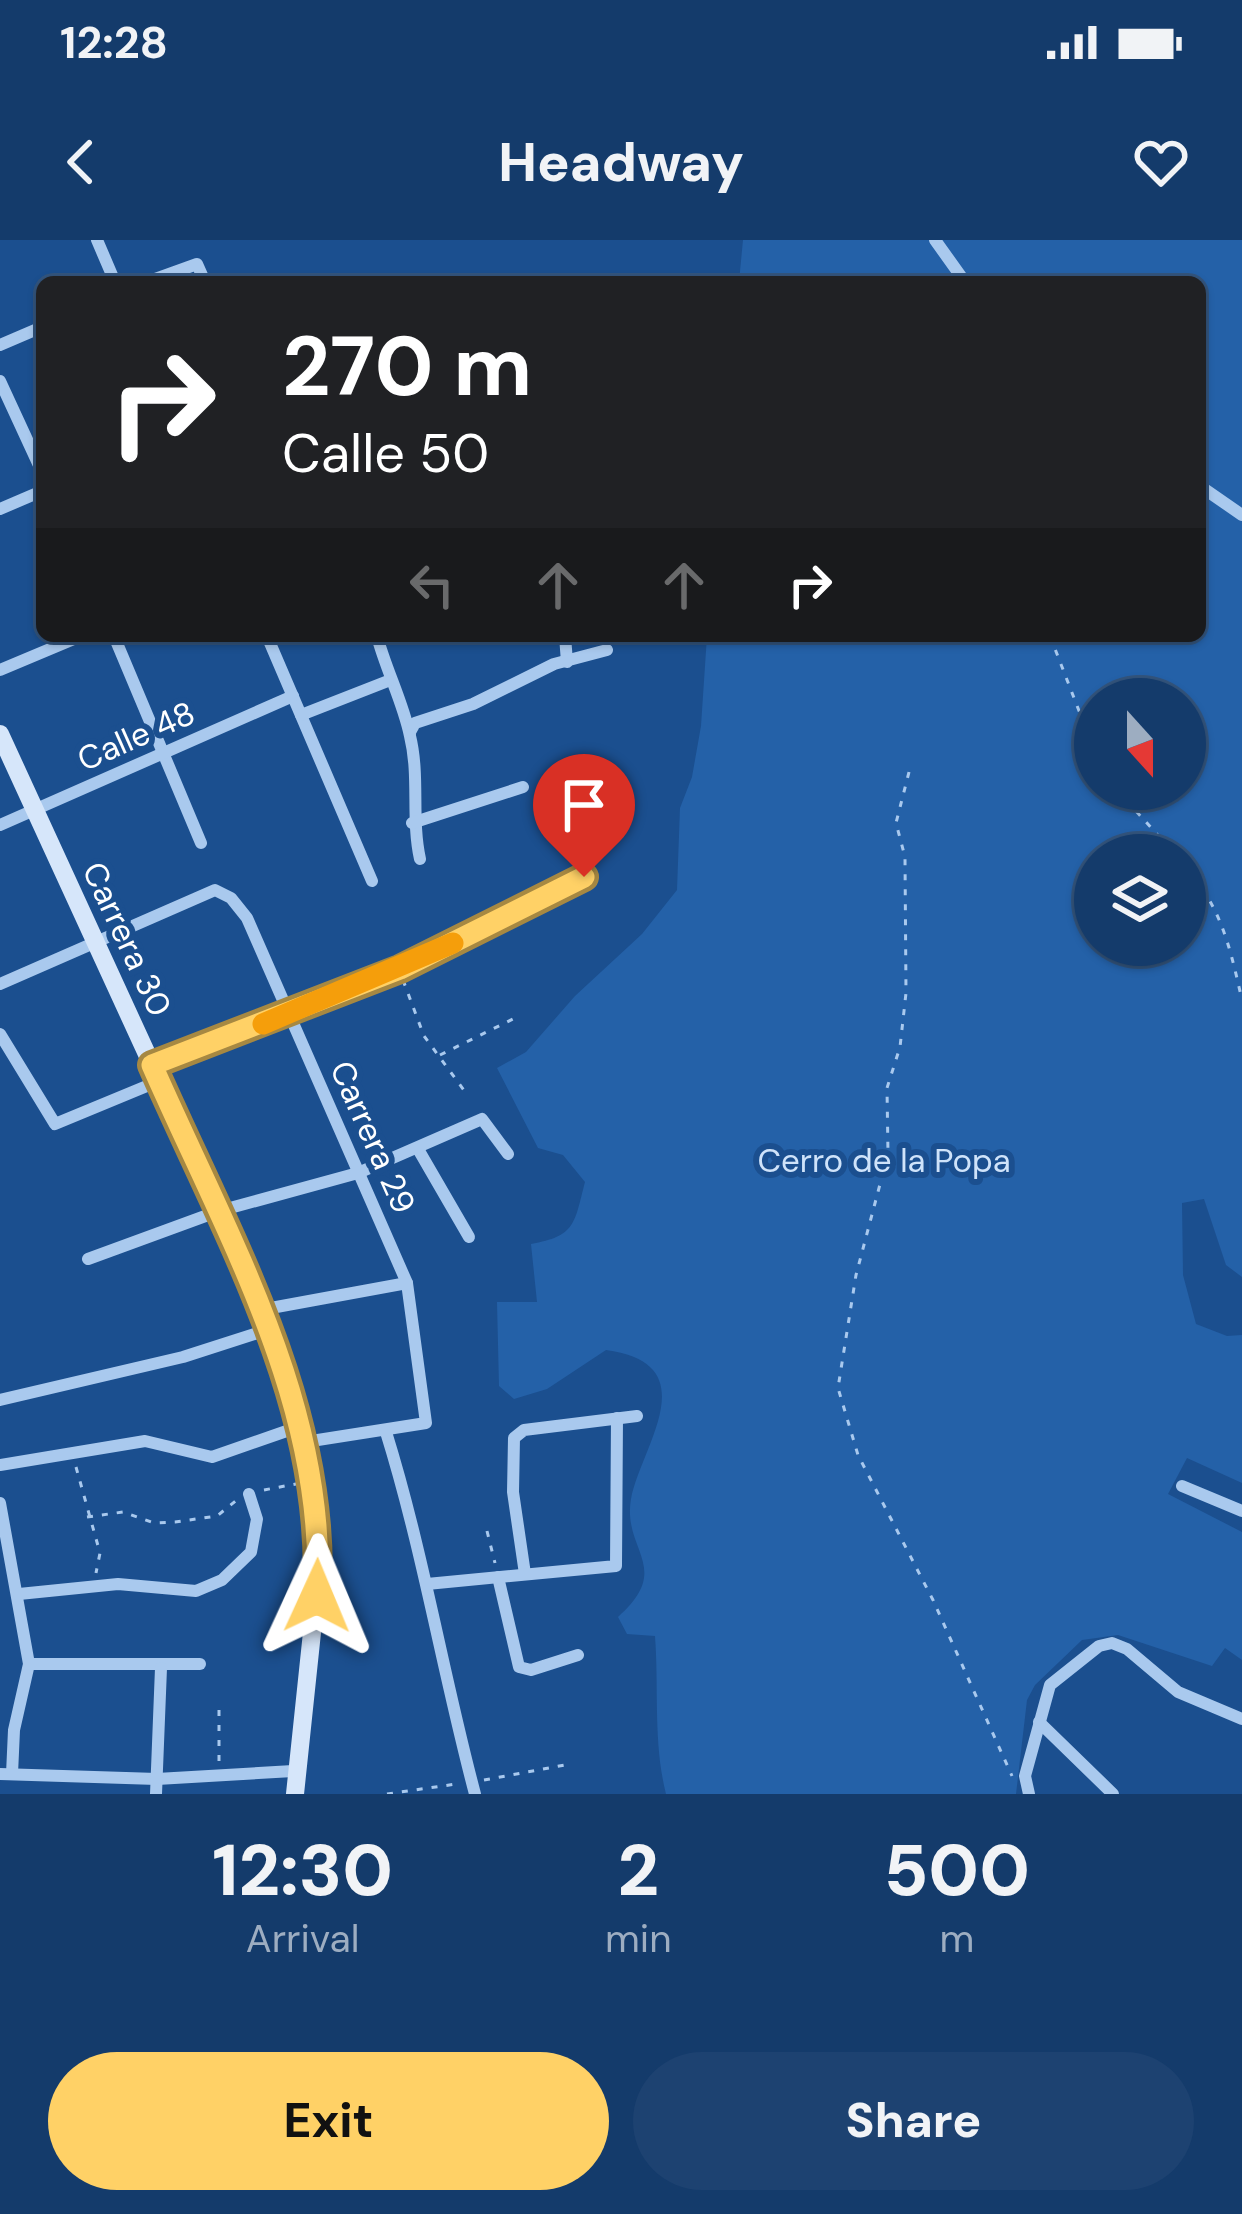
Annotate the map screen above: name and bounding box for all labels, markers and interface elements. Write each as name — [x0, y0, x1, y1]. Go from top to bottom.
text: 12:28 — [60, 13, 168, 72]
text: Headway — [498, 127, 744, 198]
icon: back — [48, 129, 114, 195]
icon: heart — [1128, 129, 1194, 195]
text: 270 m — [282, 312, 532, 421]
icon: right — [84, 324, 240, 480]
text: Calle 50 — [282, 418, 489, 489]
icon: left — [399, 552, 465, 618]
icon: ahead — [525, 552, 591, 618]
icon: ahead — [651, 552, 717, 618]
icon: right — [777, 552, 843, 618]
north arrow — [1074, 678, 1206, 810]
map controls — [1074, 678, 1206, 966]
street label: Calle 48 — [71, 691, 201, 781]
pin — [533, 754, 635, 877]
icon: arrive — [551, 772, 617, 838]
button: layers — [1074, 834, 1206, 966]
street label: Carrera 30 — [73, 855, 181, 1023]
street label: Carrera 29 — [320, 1054, 426, 1220]
park label: Cerro de la Popa — [757, 1139, 1011, 1182]
position arrow — [254, 1533, 380, 1659]
text: 12:30 — [212, 1824, 393, 1917]
text: 2 — [618, 1824, 659, 1917]
text: 500 — [884, 1824, 1030, 1917]
text: Arrival — [246, 1913, 359, 1964]
text: min — [605, 1913, 672, 1964]
text: m — [939, 1913, 974, 1964]
button: Exit — [48, 2052, 609, 2190]
button: Share — [633, 2052, 1194, 2190]

